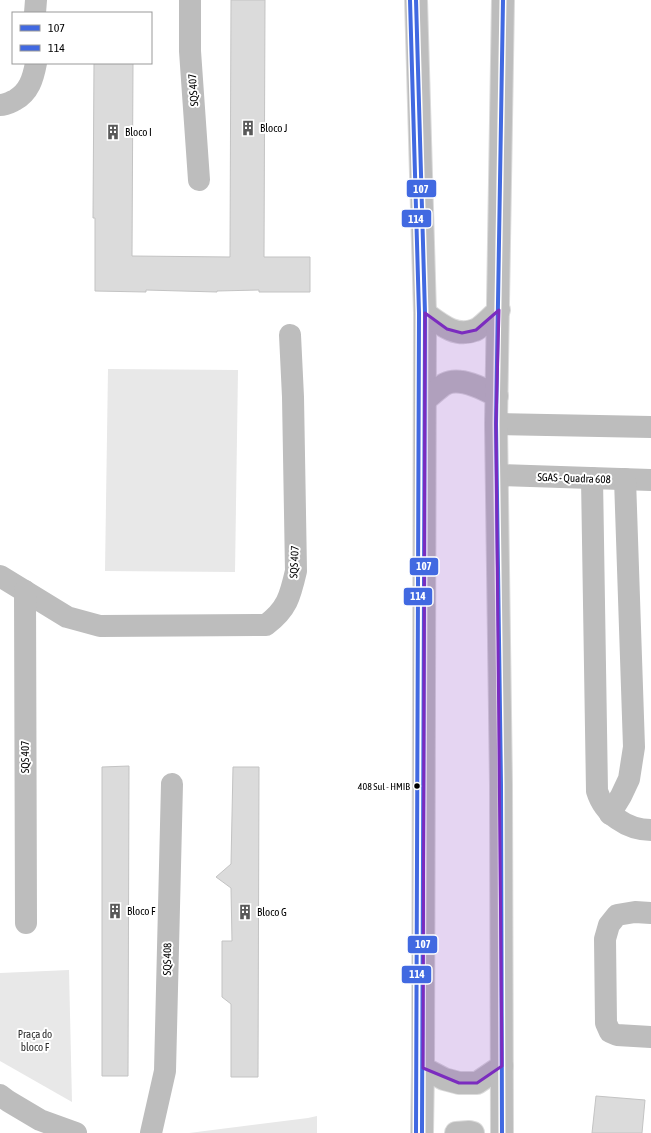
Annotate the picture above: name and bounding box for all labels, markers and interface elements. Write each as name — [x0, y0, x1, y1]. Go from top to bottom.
legend — [12, 12, 152, 64]
text: 107 — [48, 21, 65, 35]
text: 114 — [48, 41, 65, 55]
street label: SQS 407 — [186, 73, 200, 107]
building icon: Bloco J — [239, 119, 257, 137]
place label: Bloco J — [260, 122, 287, 134]
building icon: Bloco I — [104, 123, 122, 141]
place label: Bloco I — [125, 126, 152, 138]
line badge: 107 — [406, 179, 437, 198]
text: 107 — [413, 183, 429, 195]
line badge: 114 — [401, 209, 432, 228]
text: 114 — [408, 213, 424, 225]
street label: SGAS - Quadra 608 — [537, 471, 611, 485]
street label: SQS 407 — [287, 545, 301, 579]
line badge: 107 — [409, 557, 439, 576]
text: 107 — [416, 560, 432, 572]
line badge: 114 — [403, 587, 433, 606]
text: 114 — [410, 590, 426, 602]
street label: SQS 407 — [19, 741, 31, 773]
place label: 408 Sul - HMIB — [358, 781, 410, 792]
marker: 408 Sul - HMIB — [412, 781, 422, 791]
building icon: Bloco F — [106, 902, 124, 920]
building icon: Bloco G — [236, 903, 254, 921]
place label: Bloco F — [127, 905, 156, 917]
place label: Bloco G — [257, 906, 287, 918]
line badge: 107 — [407, 935, 438, 954]
text: 107 — [415, 938, 431, 950]
street label: SQS 408 — [161, 943, 173, 975]
line badge: 114 — [401, 965, 432, 984]
text: 114 — [409, 968, 425, 980]
park label: Praça do bloco F — [18, 1028, 52, 1053]

